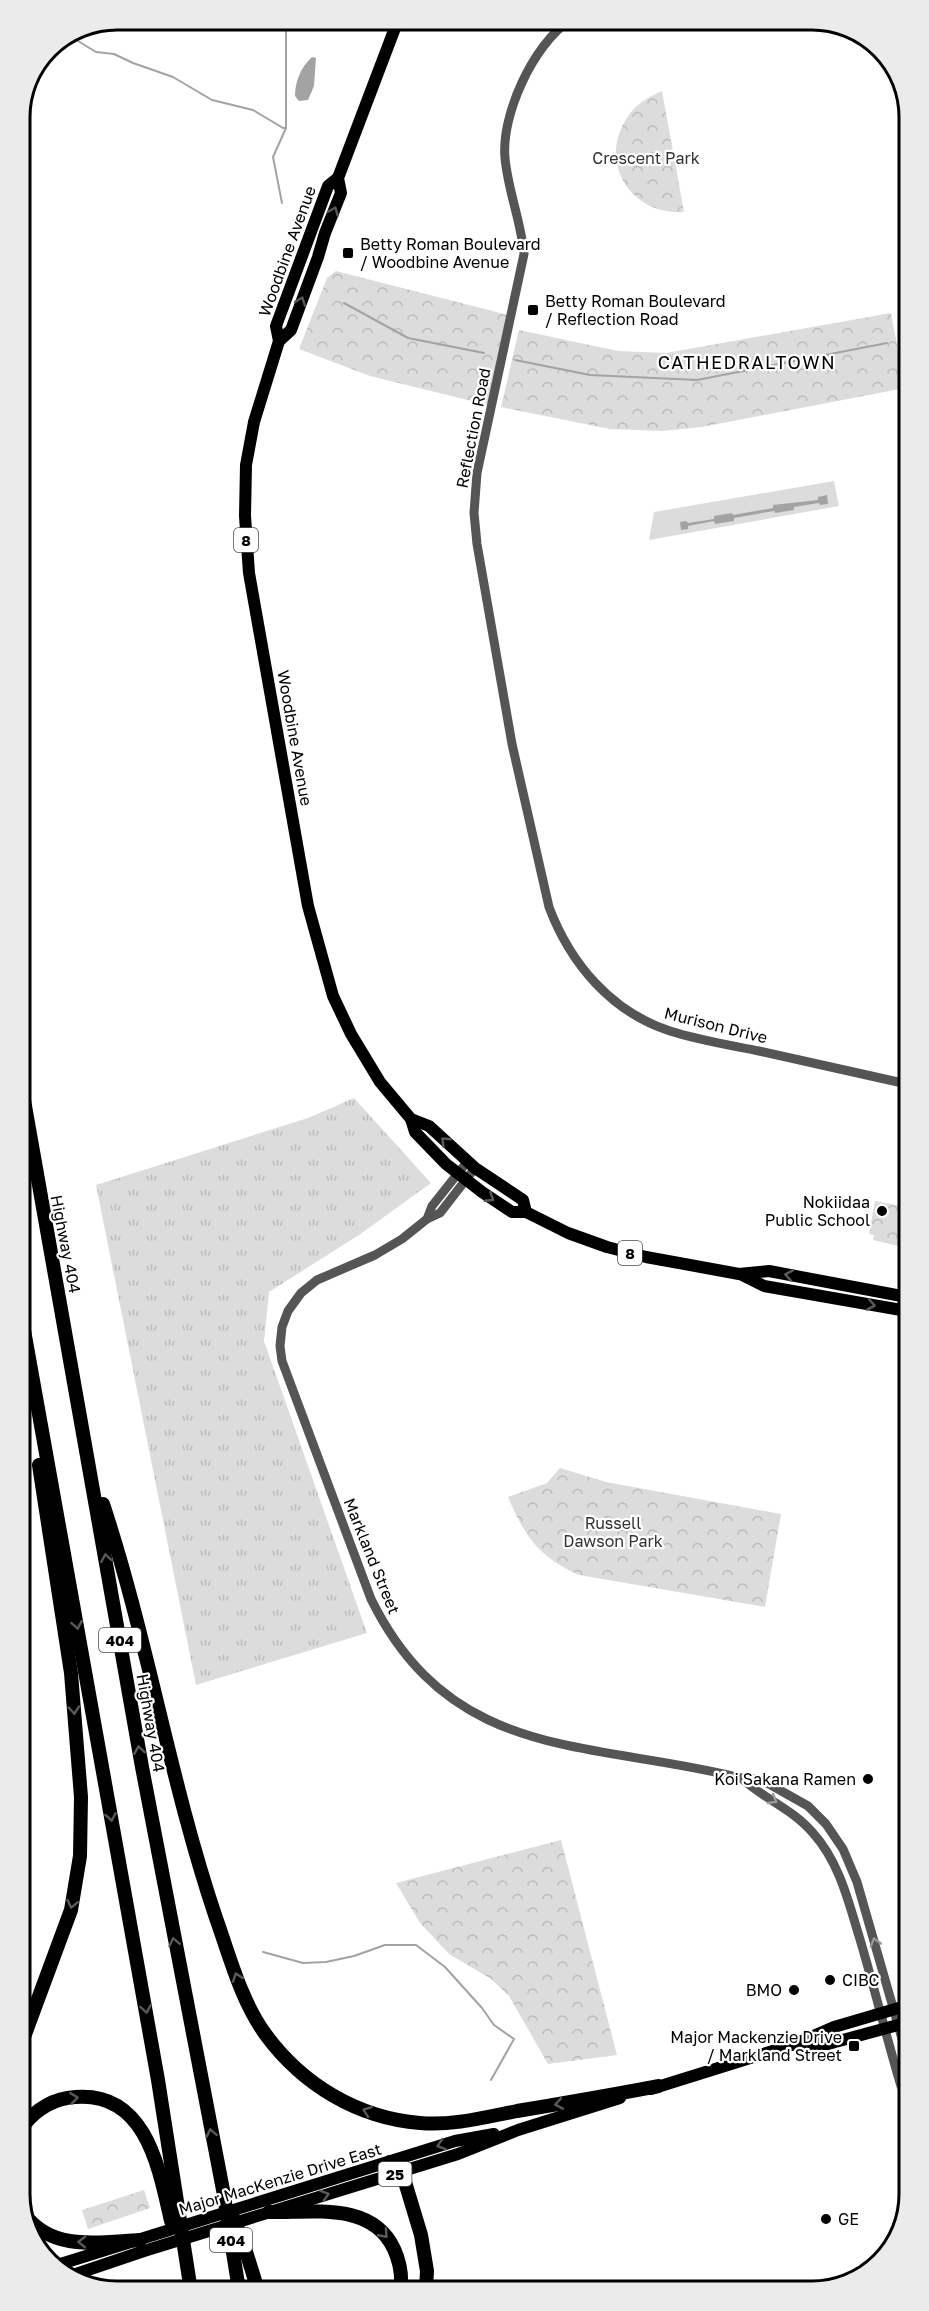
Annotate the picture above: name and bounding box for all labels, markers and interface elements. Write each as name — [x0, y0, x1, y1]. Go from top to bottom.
park label: Crescent Park — [592, 148, 700, 168]
street label: Woodbine Avenue — [254, 183, 320, 319]
one-way arrow — [326, 207, 339, 217]
place label: Betty Roman Boulevard / Woodbine Avenue — [360, 234, 541, 272]
marker: Betty Roman Boulevard / Woodbine Avenue — [341, 246, 355, 260]
place label: Betty Roman Boulevard / Reflection Road — [545, 291, 726, 329]
one-way arrow — [294, 297, 307, 307]
marker: Betty Roman Boulevard / Reflection Road — [526, 303, 540, 317]
district label: CATHEDRALTOWN — [658, 351, 836, 373]
street label: Reflection Road — [452, 366, 494, 490]
road number: 8 — [234, 528, 258, 552]
street label: Woodbine Avenue — [273, 669, 317, 807]
street label: Murison Drive — [662, 1003, 770, 1047]
one-way arrow — [441, 1138, 452, 1149]
one-way arrow — [484, 1190, 495, 1201]
place label: Nokiidaa Public School — [765, 1192, 870, 1230]
street label: Highway 404 — [47, 1193, 85, 1295]
marker: Nokiidaa Public School — [875, 1204, 889, 1218]
road number: 8 — [618, 1241, 642, 1265]
one-way arrow — [784, 1269, 794, 1282]
one-way arrow — [866, 1298, 876, 1311]
street label: Markland Street — [340, 1495, 404, 1617]
park label: Russell Dawson Park — [563, 1513, 663, 1551]
one-way arrow — [100, 1553, 113, 1563]
one-way arrow — [70, 1619, 83, 1629]
road number: 404 — [99, 1628, 141, 1652]
street label: Highway 404 — [132, 1672, 170, 1774]
one-way arrow — [67, 1706, 80, 1715]
one-way arrow — [133, 1745, 145, 1754]
place label: Koi Sakana Ramen — [714, 1769, 856, 1789]
marker: Koi Sakana Ramen — [861, 1772, 875, 1786]
one-way arrow — [767, 1793, 777, 1804]
one-way arrow — [104, 1811, 117, 1821]
one-way arrow — [66, 1899, 79, 1909]
one-way arrow — [168, 1937, 181, 1947]
one-way arrow — [870, 1937, 882, 1948]
place label: CIBC — [842, 1970, 880, 1990]
one-way arrow — [231, 1972, 244, 1982]
marker: CIBC — [823, 1973, 837, 1987]
place label: BMO — [746, 1980, 782, 2000]
marker: BMO — [787, 1983, 801, 1997]
one-way arrow — [139, 2004, 151, 2013]
place label: Major Mackenzie Drive / Markland Street — [670, 2027, 842, 2065]
marker: Major Mackenzie Drive / Markland Street — [847, 2039, 861, 2053]
one-way arrow — [69, 2092, 78, 2104]
one-way arrow — [555, 2097, 565, 2110]
one-way arrow — [362, 2106, 373, 2119]
one-way arrow — [205, 2128, 218, 2138]
one-way arrow — [436, 2138, 447, 2151]
street label: Major MacKenzie Drive East — [176, 2139, 384, 2219]
road number: 25 — [378, 2162, 412, 2186]
one-way arrow — [319, 2190, 330, 2202]
place label: GE — [838, 2209, 859, 2229]
marker: GE — [819, 2212, 833, 2226]
road number: 404 — [210, 2228, 252, 2252]
one-way arrow — [377, 2228, 388, 2238]
one-way arrow — [77, 2236, 86, 2248]

